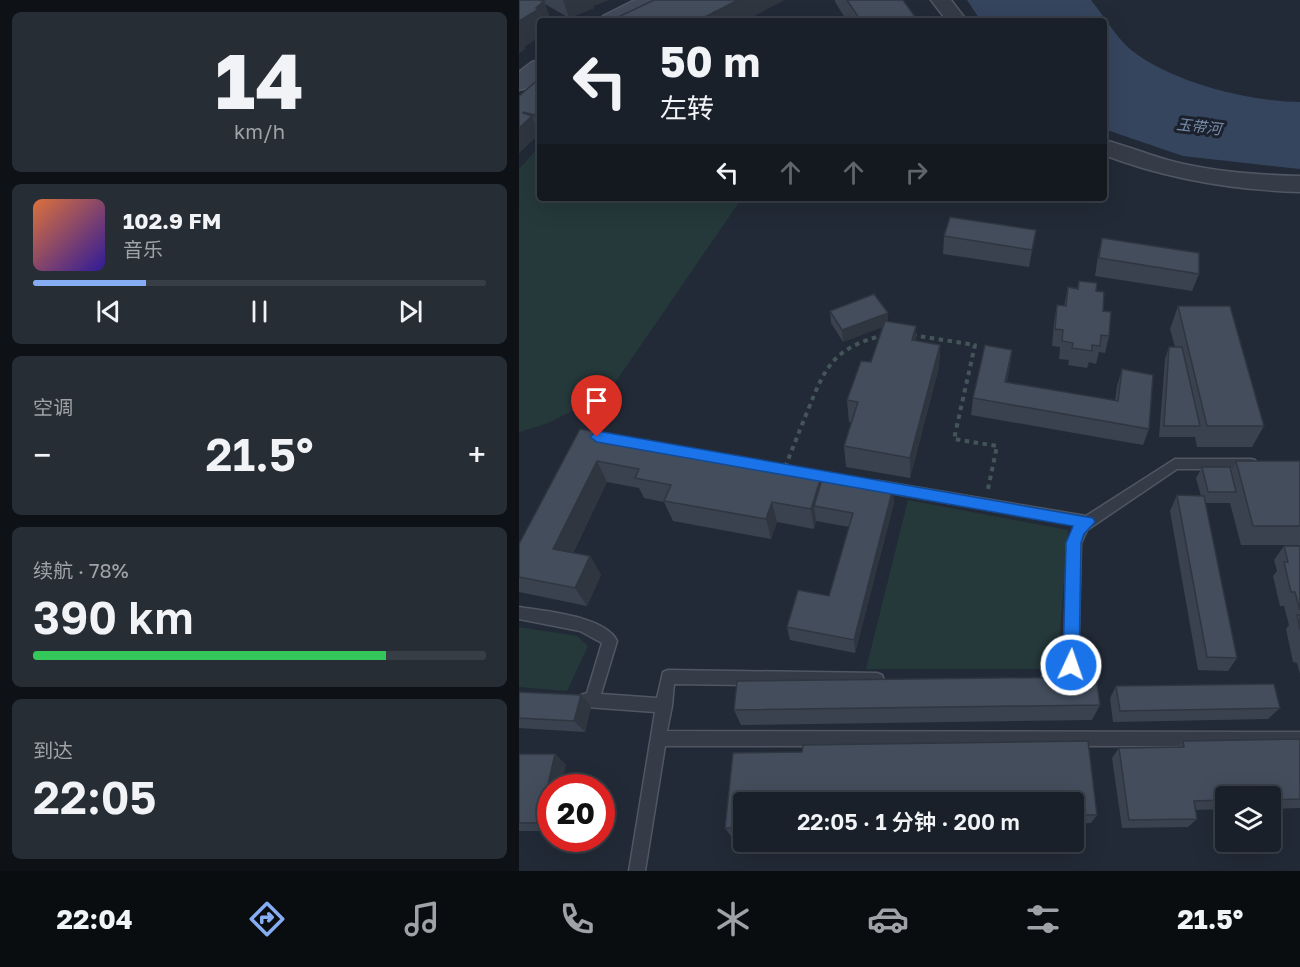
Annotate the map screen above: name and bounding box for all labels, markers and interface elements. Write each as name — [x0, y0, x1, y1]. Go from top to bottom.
text: 14 — [215, 33, 304, 126]
text: 50 m — [660, 36, 760, 86]
icon: left — [561, 42, 639, 120]
text: 左转 — [660, 92, 714, 124]
water label: 玉带河 — [1176, 114, 1225, 138]
text: km/h — [234, 119, 285, 143]
icon: left — [711, 156, 744, 189]
icon: ahead — [774, 156, 807, 189]
icon: ahead — [837, 156, 870, 189]
icon: right — [900, 156, 933, 189]
text: 102.9 FM — [123, 207, 221, 234]
text: 音乐 — [123, 237, 163, 261]
icon: previous — [92, 295, 125, 328]
icon: pause — [243, 295, 276, 328]
icon: next — [394, 295, 427, 328]
pin — [571, 375, 622, 437]
icon: arrive — [580, 384, 613, 417]
text: 空调 — [33, 395, 73, 419]
text: 21.5° — [205, 427, 314, 481]
text: − — [33, 435, 51, 474]
text: + — [468, 435, 486, 474]
text: 续航 · 78% — [33, 558, 129, 582]
text: 390 km — [33, 590, 194, 644]
position arrow — [1039, 633, 1103, 697]
text: 到达 — [33, 738, 73, 762]
text: 22:05 — [33, 770, 157, 824]
speed limit sign: 20 — [537, 774, 615, 852]
map controls — [1215, 786, 1281, 852]
button: layers — [1215, 786, 1281, 852]
text: 22:05 · 1 分钟 · 200 m — [797, 808, 1020, 835]
icon: directions — [246, 898, 288, 940]
icon: music — [401, 898, 443, 940]
icon: phone — [556, 898, 598, 940]
icon: climate — [712, 898, 754, 940]
icon: car — [867, 898, 909, 940]
icon: filters — [1022, 898, 1064, 940]
text: 22:04 — [57, 903, 133, 935]
text: 21.5° — [1177, 903, 1243, 935]

